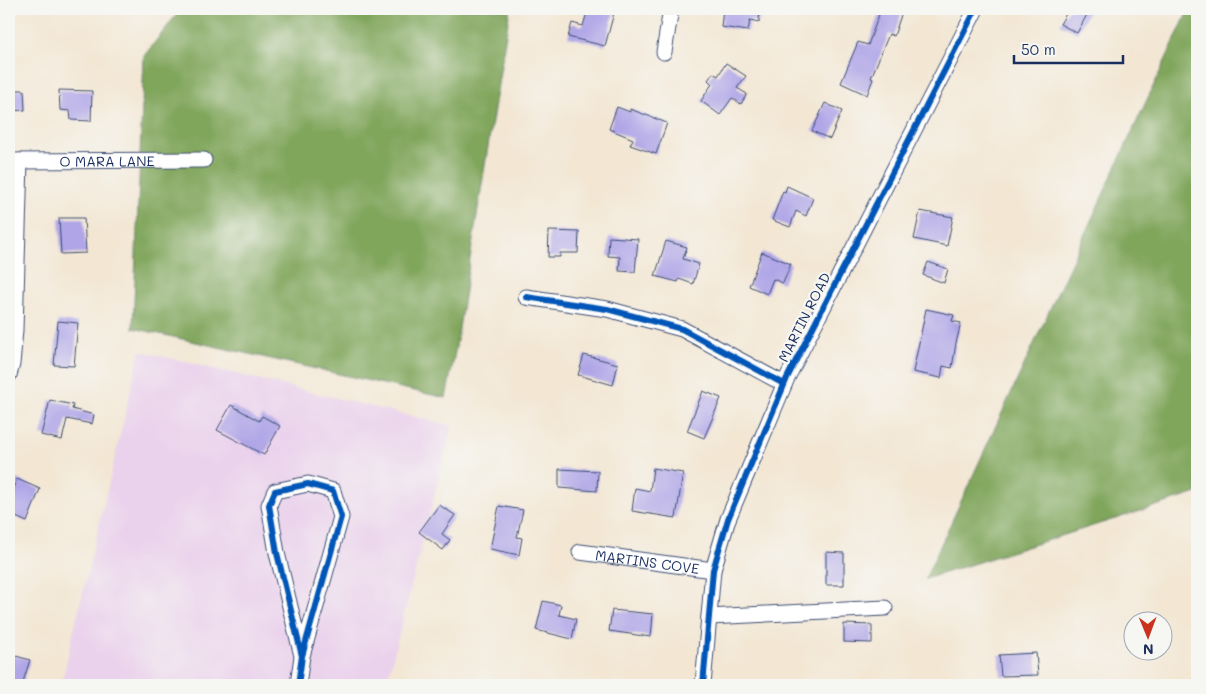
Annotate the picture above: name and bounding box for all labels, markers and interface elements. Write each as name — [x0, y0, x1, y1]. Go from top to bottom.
scale bar — [1014, 32, 1122, 64]
text: 50 m — [1021, 39, 1056, 59]
street label: O MARA LANE — [59, 151, 155, 170]
street label: MARTIN ROAD — [773, 269, 835, 365]
street label: MARTINS COVE — [594, 545, 701, 578]
north arrow — [1124, 612, 1174, 662]
text: N — [1143, 640, 1154, 659]

